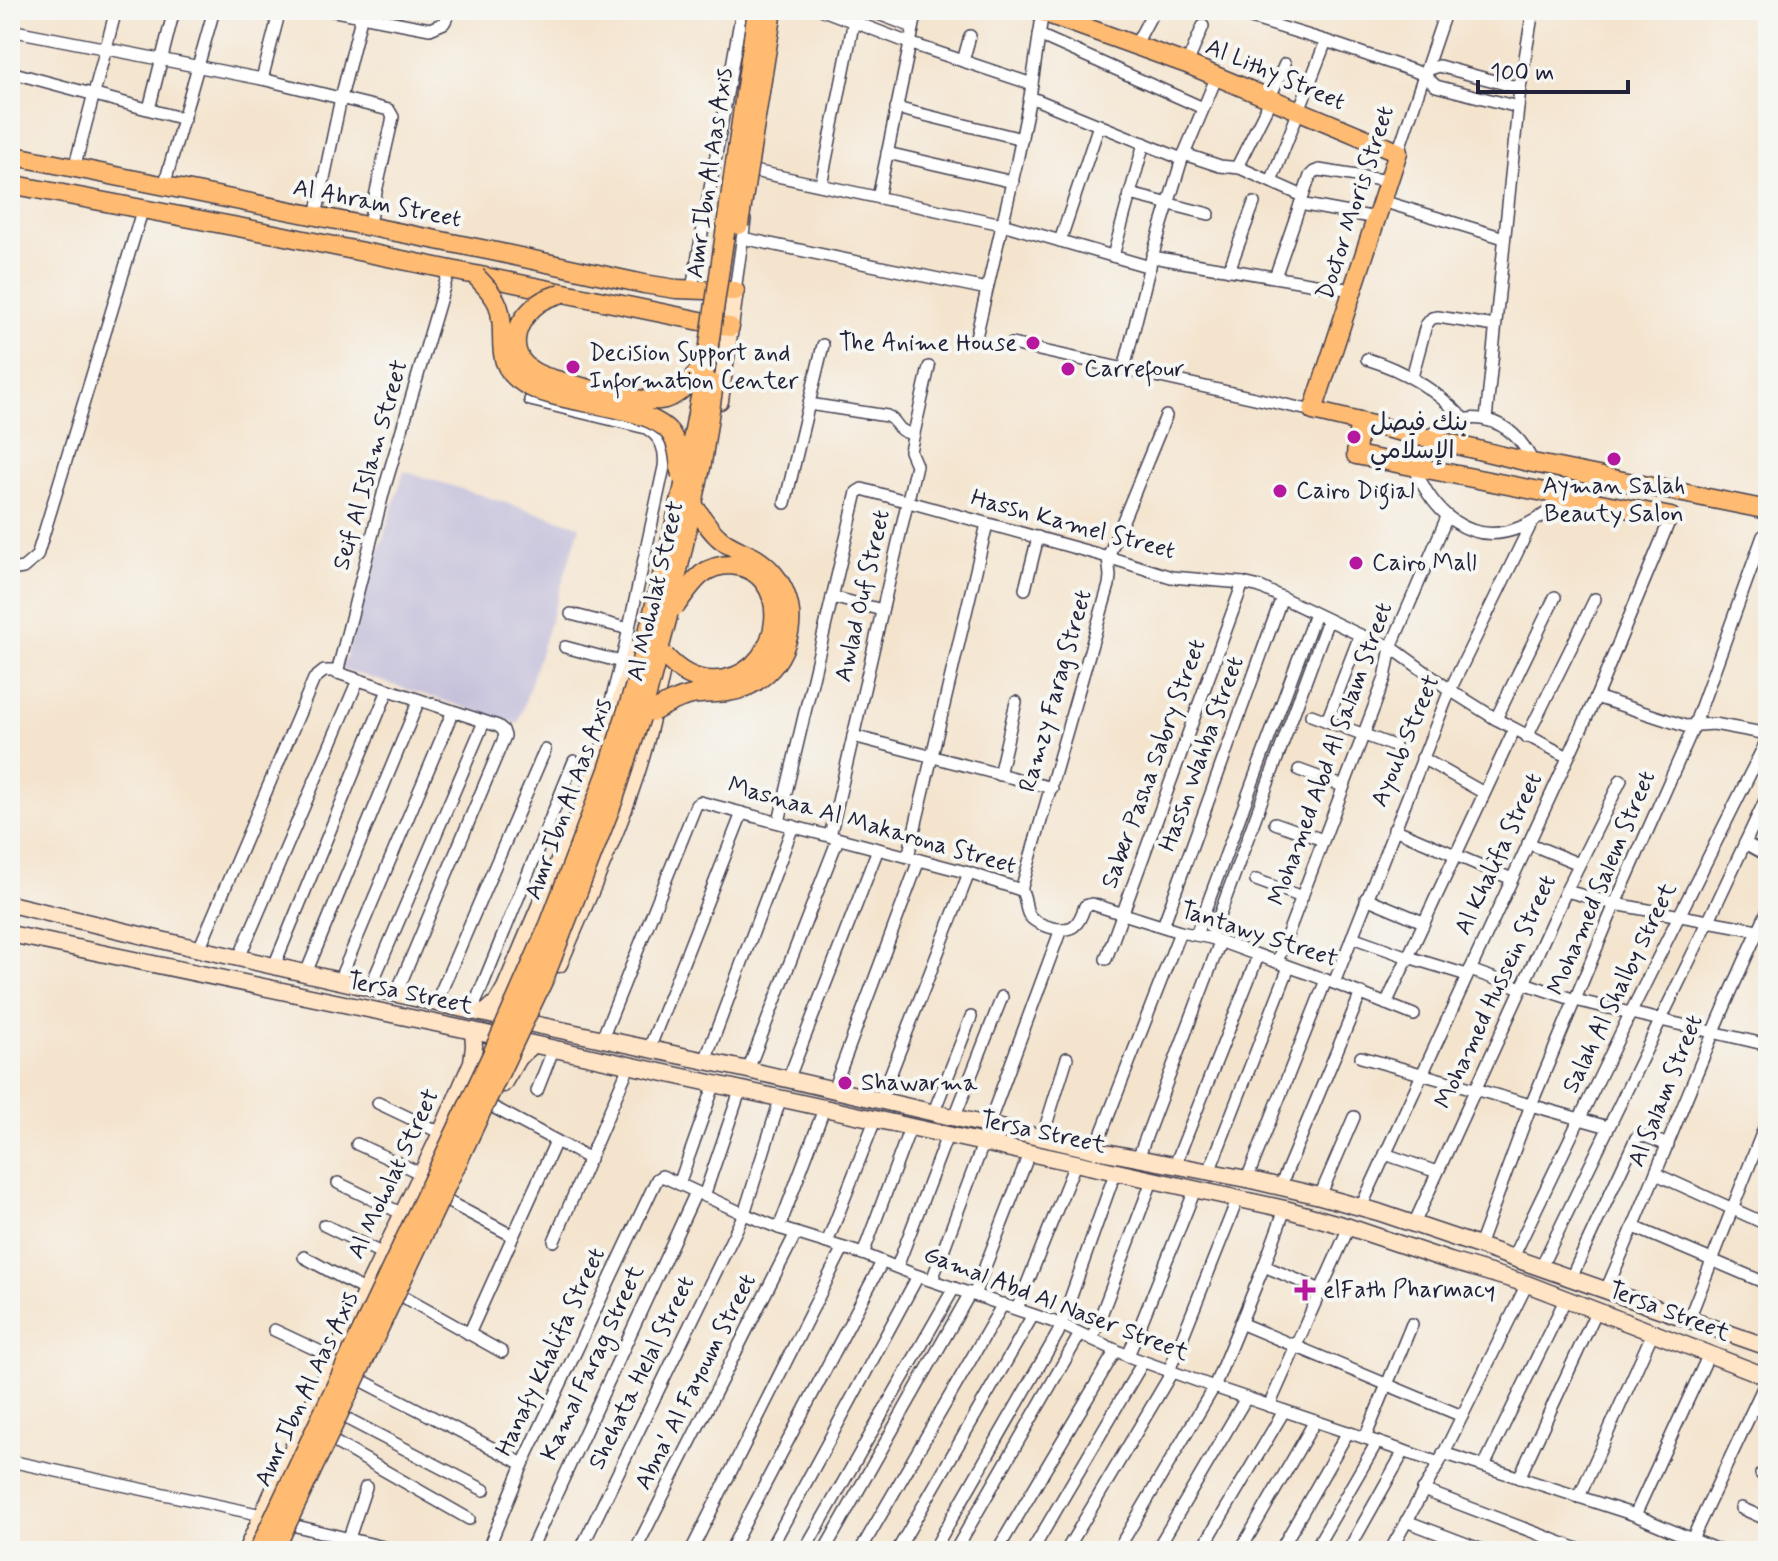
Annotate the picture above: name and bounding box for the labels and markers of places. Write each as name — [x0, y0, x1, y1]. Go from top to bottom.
place label: The Anime House — [839, 328, 1017, 359]
marker: The Anime House — [1024, 334, 1042, 352]
place label: Decision Support and Information Center — [589, 338, 799, 399]
place label: Carrefour — [1084, 354, 1185, 387]
marker: Decision Support and Information Center — [564, 358, 582, 376]
marker: Carrefour — [1059, 360, 1077, 378]
place label: بنك فيصل الإسلامي — [1370, 408, 1468, 471]
marker: بنك فيصل الإسلامي — [1345, 428, 1363, 446]
marker: Ayman Salah Beauty Salon — [1605, 450, 1623, 468]
place label: Ayman Salah Beauty Salon — [1543, 471, 1685, 530]
place label: Cairo Digial — [1296, 476, 1415, 510]
marker: Cairo Digial — [1271, 482, 1289, 500]
place label: Cairo Mall — [1372, 548, 1477, 579]
marker: Cairo Mall — [1347, 554, 1365, 572]
place label: Shawarma — [861, 1068, 978, 1099]
marker: Shawarma — [836, 1074, 854, 1092]
place label: elFath Pharmacy — [1323, 1275, 1495, 1306]
marker: elFath Pharmacy — [1294, 1279, 1316, 1301]

